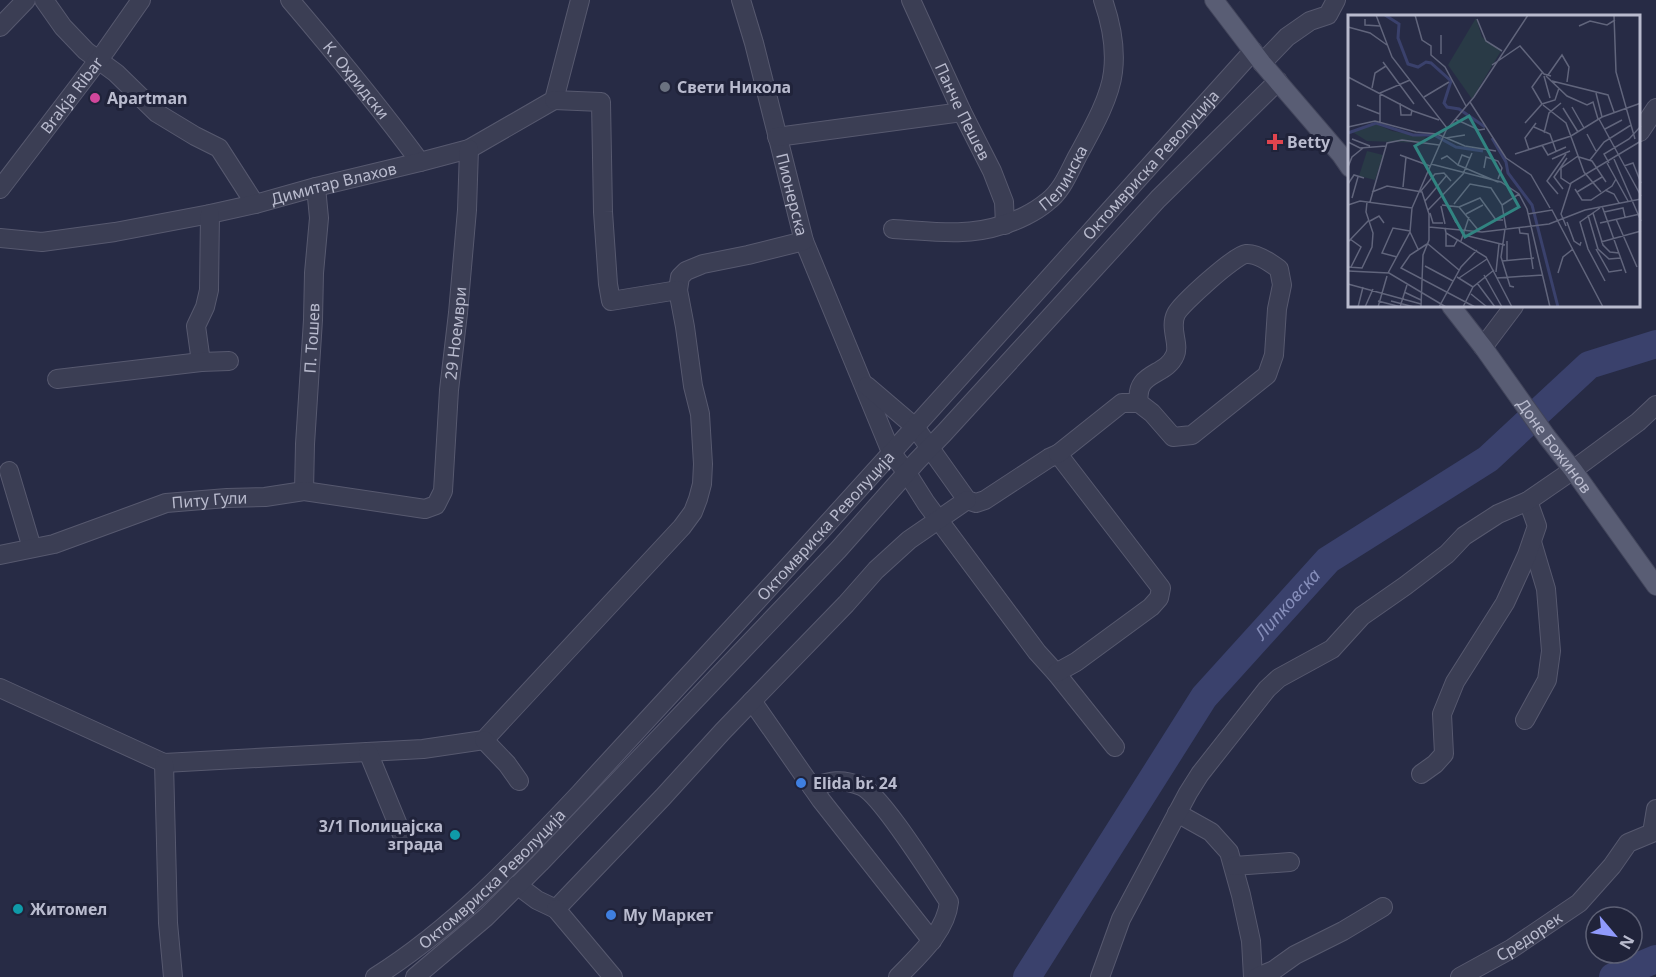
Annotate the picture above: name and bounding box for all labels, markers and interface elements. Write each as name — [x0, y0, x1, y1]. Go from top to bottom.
inset map — [1348, 15, 1641, 308]
street label: К. Охридски — [318, 37, 395, 124]
street label: Brakja Ribar — [35, 52, 108, 138]
street label: Панче Пешев — [930, 59, 996, 164]
place label: Свети Никола — [677, 76, 791, 98]
marker: Свети Никола — [658, 80, 672, 94]
street label: Октомвриска Револуција — [1077, 85, 1224, 245]
place label: Apartman — [107, 87, 187, 109]
marker: Apartman — [88, 91, 102, 105]
place label: Betty — [1287, 131, 1331, 153]
marker: Betty — [1268, 135, 1282, 149]
street label: Пелинска — [1034, 141, 1092, 216]
street label: Пионерска — [771, 151, 813, 238]
street label: Димитар Влахов — [268, 157, 399, 210]
street label: 29 Ноември — [439, 286, 471, 381]
street label: П. Тошев — [299, 303, 324, 374]
street label: Доне Божинов — [1512, 394, 1597, 498]
street label: Октомвриска Револуција — [752, 446, 899, 605]
street label: Питу Гули — [171, 486, 248, 514]
water label: Липковска — [1248, 563, 1325, 645]
place label: Elida br. 24 — [813, 772, 897, 794]
marker: Elida br. 24 — [794, 776, 808, 790]
street label: Октомвриска Револуција — [414, 804, 570, 954]
place label: 3/1 Полицајска зграда — [319, 815, 443, 855]
marker: 3/1 Полицајска зграда — [448, 828, 462, 842]
place label: Житомел — [30, 898, 107, 920]
marker: Житомел — [11, 902, 25, 916]
place label: Му Маркет — [623, 904, 713, 926]
north arrow — [1584, 905, 1644, 965]
street label: Средорек — [1492, 906, 1567, 966]
marker: Му Маркет — [604, 908, 618, 922]
text: N — [1614, 931, 1640, 953]

